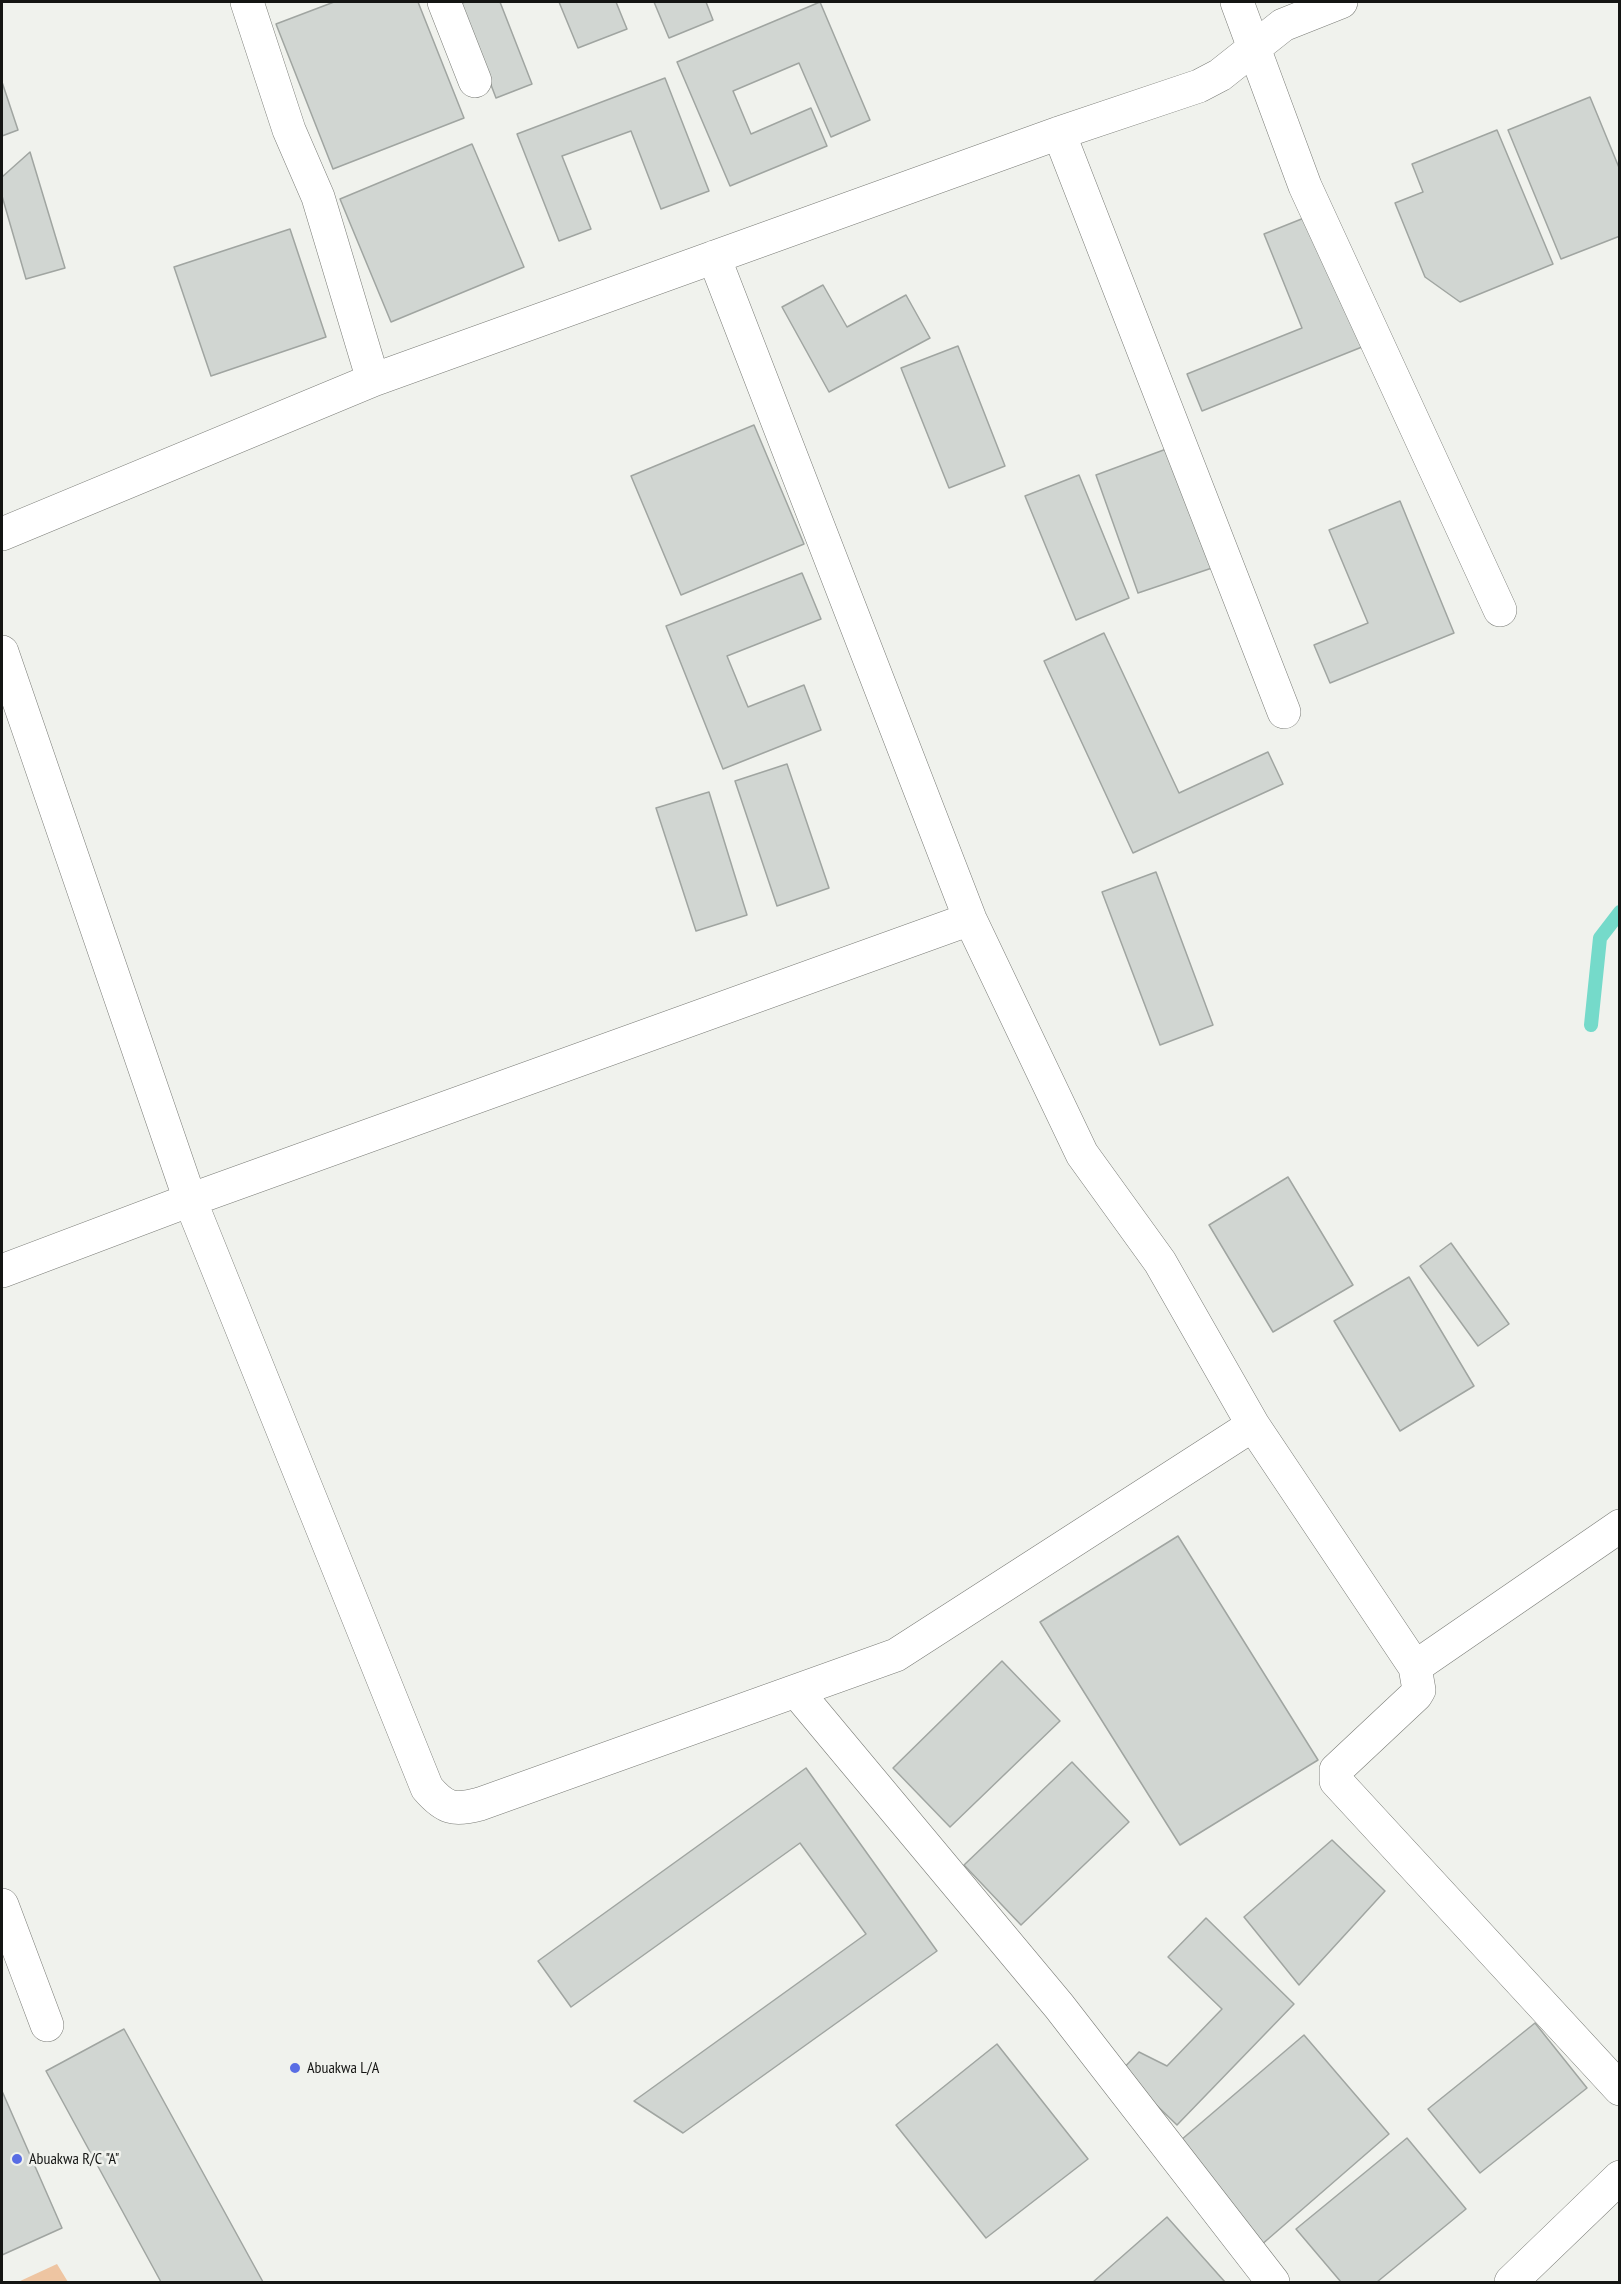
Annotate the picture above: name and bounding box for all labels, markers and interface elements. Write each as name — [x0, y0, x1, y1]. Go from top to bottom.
place label: Abuakwa L/A — [307, 2058, 379, 2078]
marker: Abuakwa L/A — [288, 2061, 302, 2075]
place label: Abuakwa R/C "A" — [29, 2149, 119, 2169]
marker: Abuakwa R/C "A" — [10, 2152, 24, 2166]

